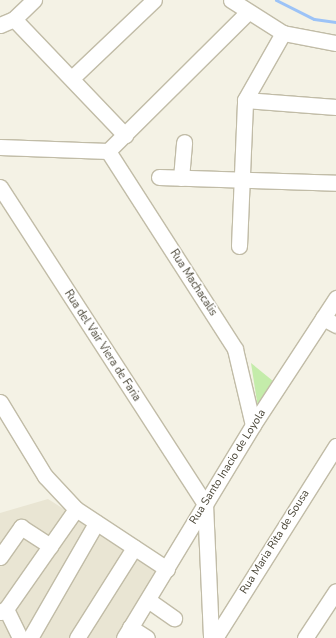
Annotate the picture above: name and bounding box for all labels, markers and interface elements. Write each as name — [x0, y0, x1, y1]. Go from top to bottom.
street label: Rua Machacalis — [167, 247, 219, 319]
street label: Rua del Vair Viera de Faria — [61, 288, 143, 404]
street label: Rua Santo Inacio de Loyola — [187, 407, 269, 527]
street label: Rua Maria Rita de Sousa — [238, 488, 312, 596]

